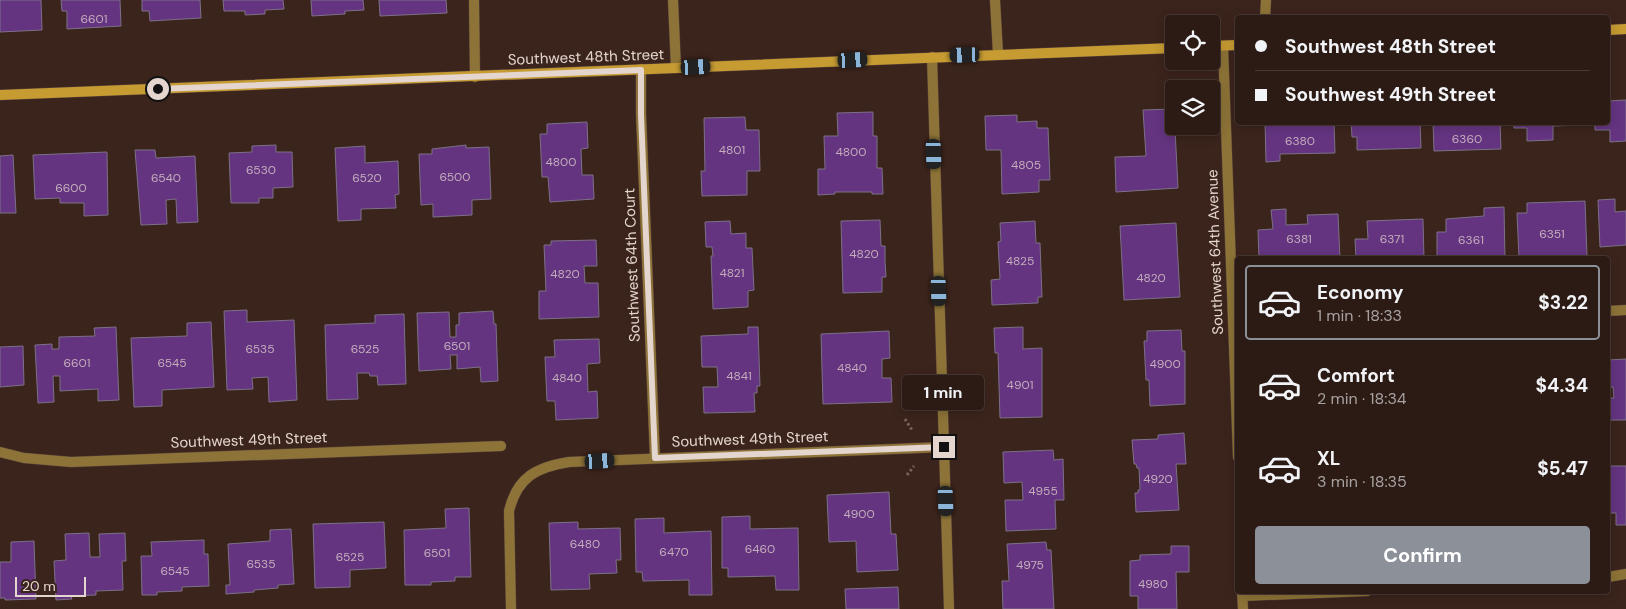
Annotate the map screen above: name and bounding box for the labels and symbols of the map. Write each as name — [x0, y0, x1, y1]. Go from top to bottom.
house number: 6601 — [80, 11, 108, 27]
street label: Southwest 48th Street — [507, 44, 665, 70]
car — [949, 47, 980, 63]
car — [837, 52, 868, 68]
car — [680, 59, 711, 75]
route start — [147, 78, 169, 100]
house number: 6360 — [1452, 131, 1482, 147]
house number: 6380 — [1285, 133, 1315, 149]
car — [925, 139, 942, 169]
house number: 4801 — [719, 142, 745, 158]
house number: 4800 — [836, 144, 867, 160]
house number: 4800 — [546, 154, 577, 170]
house number: 4805 — [1011, 157, 1041, 173]
house number: 6530 — [246, 162, 276, 178]
house number: 6500 — [439, 169, 471, 185]
street label: Southwest 64th Avenue — [1202, 169, 1228, 335]
house number: 6540 — [151, 170, 181, 186]
house number: 6520 — [352, 170, 382, 186]
house number: 6600 — [55, 180, 87, 196]
street label: Southwest 64th Court — [619, 188, 645, 342]
house number: 6351 — [1539, 226, 1565, 242]
house number: 6381 — [1286, 231, 1312, 247]
house number: 6371 — [1380, 231, 1404, 247]
house number: 6361 — [1458, 232, 1484, 248]
house number: 4820 — [849, 246, 879, 262]
house number: 4825 — [1006, 253, 1034, 269]
house number: 4821 — [719, 265, 745, 281]
house number: 4820 — [550, 266, 580, 282]
house number: 4820 — [1136, 270, 1166, 286]
car — [930, 276, 947, 306]
house number: 6501 — [444, 338, 470, 354]
house number: 6535 — [245, 341, 275, 357]
house number: 6525 — [351, 341, 379, 357]
house number: 6601 — [63, 355, 91, 371]
house number: 6545 — [157, 355, 187, 371]
house number: 4900 — [1149, 356, 1181, 372]
house number: 4840 — [837, 360, 867, 376]
house number: 4841 — [726, 368, 752, 384]
house number: 4840 — [552, 370, 582, 386]
callout: 1 min — [903, 374, 985, 410]
house number: 4901 — [1007, 377, 1033, 393]
street label: Southwest 49th Street — [671, 426, 829, 452]
street label: Southwest 49th Street — [170, 427, 328, 453]
route end — [933, 436, 955, 458]
car — [584, 453, 615, 469]
house number: 4920 — [1143, 471, 1173, 487]
house number: 4955 — [1028, 483, 1058, 499]
car — [937, 486, 954, 516]
house number: 4900 — [843, 506, 875, 522]
house number: 6480 — [570, 536, 600, 552]
house number: 6460 — [745, 541, 775, 557]
house number: 6470 — [659, 544, 689, 560]
house number: 6501 — [424, 545, 450, 561]
house number: 6525 — [336, 549, 364, 565]
house number: 6535 — [246, 556, 276, 572]
house number: 4975 — [1016, 557, 1044, 573]
house number: 6545 — [160, 563, 190, 579]
scale bar — [15, 574, 86, 597]
house number: 4980 — [1138, 576, 1168, 592]

